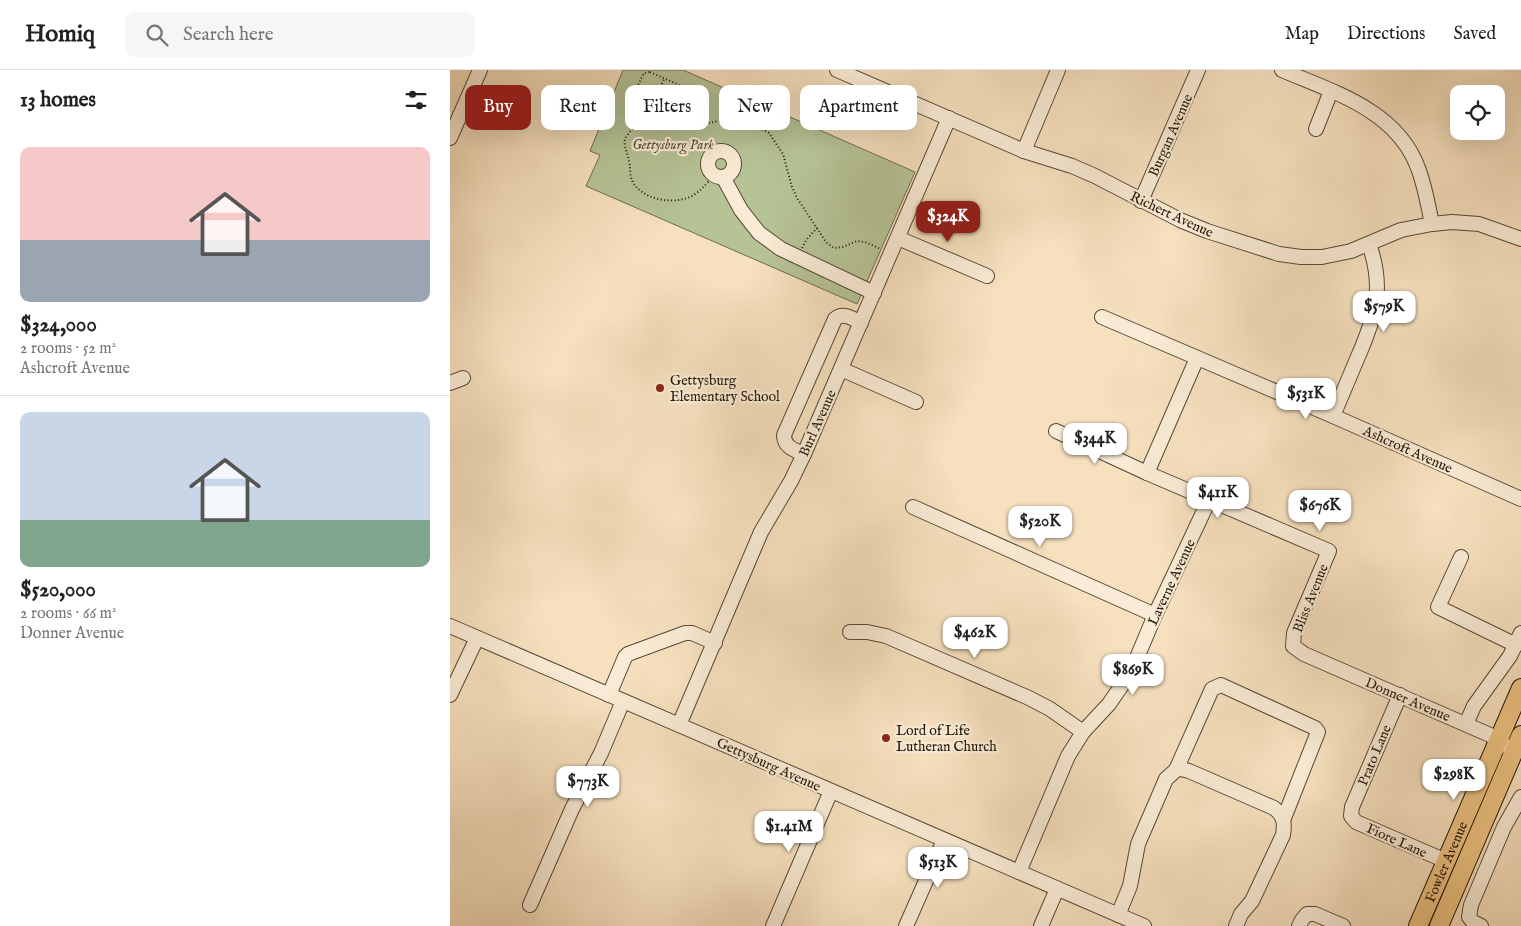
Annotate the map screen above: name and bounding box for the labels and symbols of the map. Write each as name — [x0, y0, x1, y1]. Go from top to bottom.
street label: Burgan Avenue — [1145, 91, 1197, 180]
park label: Gettysburg Park — [632, 136, 714, 155]
street label: Richert Avenue — [1127, 188, 1217, 242]
pin: $324K — [913, 200, 983, 243]
pin: $579K — [1349, 290, 1419, 333]
place label: Gettysburg Elementary School — [670, 372, 780, 406]
pin: $531K — [1271, 378, 1341, 420]
marker: Gettysburg Elementary School — [654, 382, 666, 394]
street label: Burl Avenue — [795, 387, 841, 460]
pin: $344K — [1060, 422, 1130, 465]
street label: Ashcroft Avenue — [1359, 422, 1456, 478]
pin: $411K — [1183, 476, 1253, 519]
pin: $676K — [1285, 490, 1355, 532]
pin: $520K — [1005, 506, 1075, 548]
street label: Laverne Avenue — [1144, 536, 1200, 628]
street label: Bliss Avenue — [1289, 561, 1333, 635]
pin: $462K — [940, 616, 1010, 659]
pin: $869K — [1098, 654, 1168, 696]
street label: Donner Avenue — [1362, 674, 1454, 726]
place label: Lord of Life Lutheran Church — [896, 722, 997, 756]
street label: Prato Lane — [1354, 722, 1396, 789]
marker: Lord of Life Lutheran Church — [880, 732, 892, 744]
street label: Gettysburg Avenue — [714, 734, 824, 796]
pin: $298K — [1419, 758, 1489, 801]
pin: $773K — [553, 766, 623, 808]
pin: $1.41M — [748, 810, 830, 853]
street label: Fowler Avenue — [1421, 818, 1472, 905]
street label: Fiore Lane — [1363, 820, 1430, 862]
pin: $513K — [903, 846, 973, 889]

